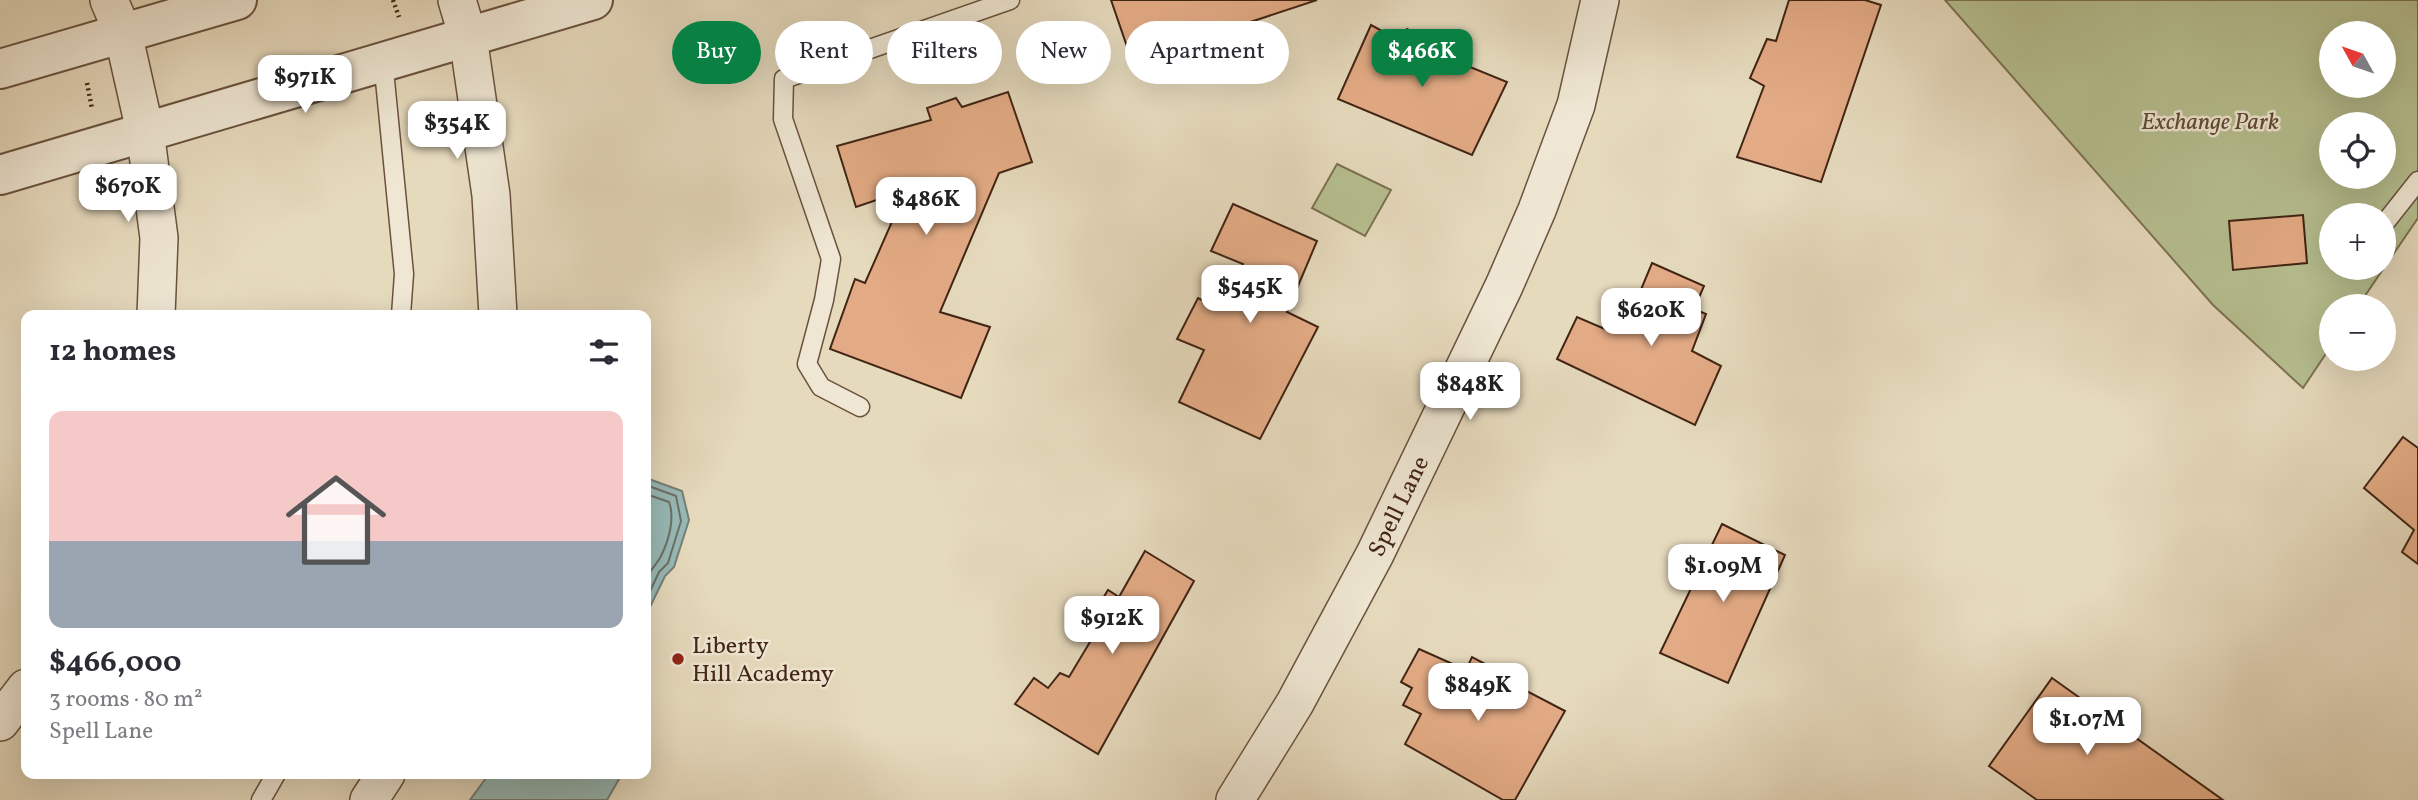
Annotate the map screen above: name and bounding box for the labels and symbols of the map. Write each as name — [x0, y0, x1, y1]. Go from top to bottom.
north arrow — [2319, 21, 2396, 98]
pin: $466K — [1373, 29, 1471, 89]
pin: $971K — [256, 55, 354, 115]
pin: $354K — [408, 102, 506, 161]
park label: Exchange Park — [2141, 106, 2279, 140]
pin: $670K — [79, 164, 177, 224]
pin: $486K — [877, 177, 975, 237]
pin: $545K — [1201, 266, 1299, 325]
pin: $620K — [1602, 288, 1700, 348]
pin: $848K — [1421, 362, 1519, 422]
street label: Spell Lane — [1361, 451, 1439, 563]
pin: $1.09M — [1666, 544, 1780, 604]
pin: $912K — [1063, 596, 1161, 656]
place label: Liberty Hill Academy — [692, 630, 834, 692]
marker: Liberty Hill Academy — [670, 651, 686, 667]
pin: $849K — [1429, 664, 1527, 723]
pin: $1.07M — [2030, 698, 2144, 757]

